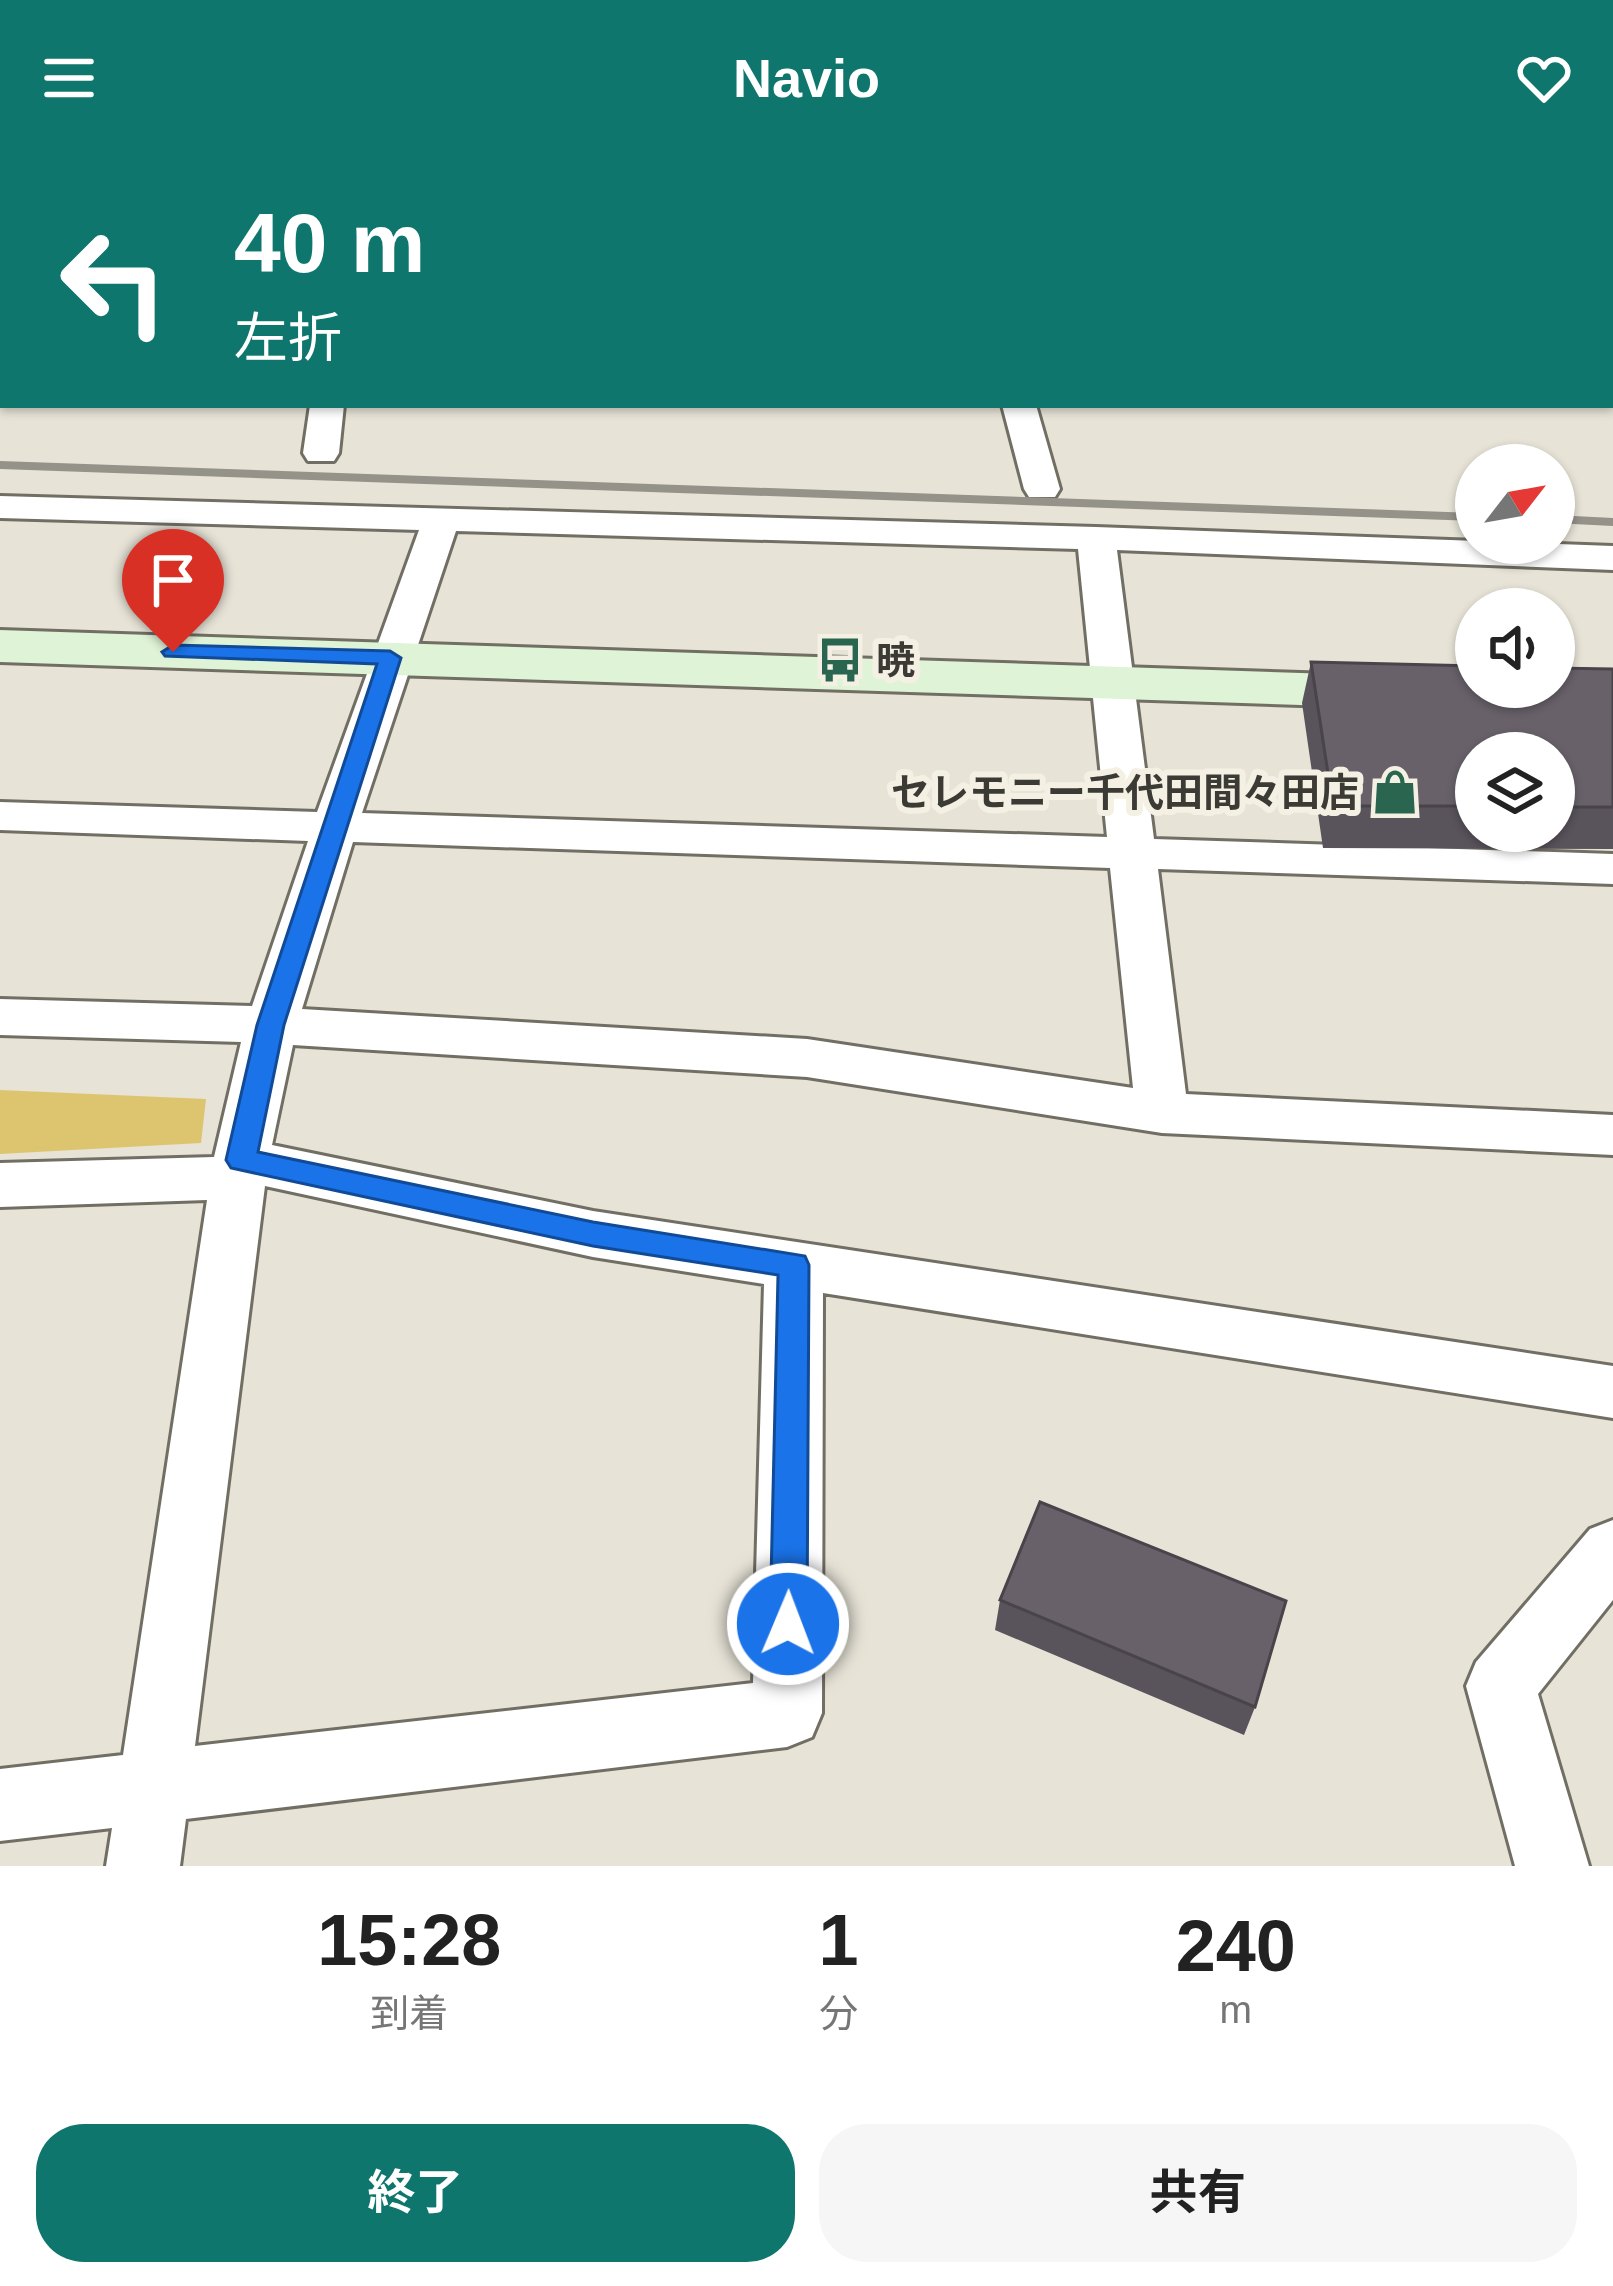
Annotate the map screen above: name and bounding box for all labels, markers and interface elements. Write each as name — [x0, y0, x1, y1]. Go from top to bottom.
icon: menu — [36, 45, 102, 111]
icon: heart — [1511, 45, 1577, 111]
text: Navio — [733, 48, 880, 108]
text: 40 m — [234, 196, 425, 290]
icon: left — [36, 204, 192, 360]
text: 左折 — [234, 308, 342, 368]
north arrow — [1455, 444, 1575, 564]
map controls — [1455, 444, 1575, 852]
pin — [122, 529, 224, 652]
icon: arrive — [140, 547, 206, 613]
button: sound — [1455, 588, 1575, 708]
bus stop icon: 暁 — [815, 635, 865, 685]
place label: 暁 — [876, 639, 915, 682]
button: layers — [1455, 732, 1575, 852]
shop icon: セレモニー千代田間々田店 — [1370, 767, 1420, 817]
place label: セレモニー千代田間々田店 — [891, 771, 1359, 814]
position arrow — [725, 1561, 851, 1687]
text: 15:28 — [317, 1900, 501, 1980]
text: 1 — [818, 1900, 859, 1980]
text: 240 — [1176, 1906, 1296, 1986]
text: m — [1219, 1988, 1252, 2031]
text: 到着 — [370, 1992, 448, 2035]
text: 分 — [819, 1992, 858, 2035]
button: 終了 — [36, 2124, 795, 2262]
button: 共有 — [819, 2124, 1577, 2262]

